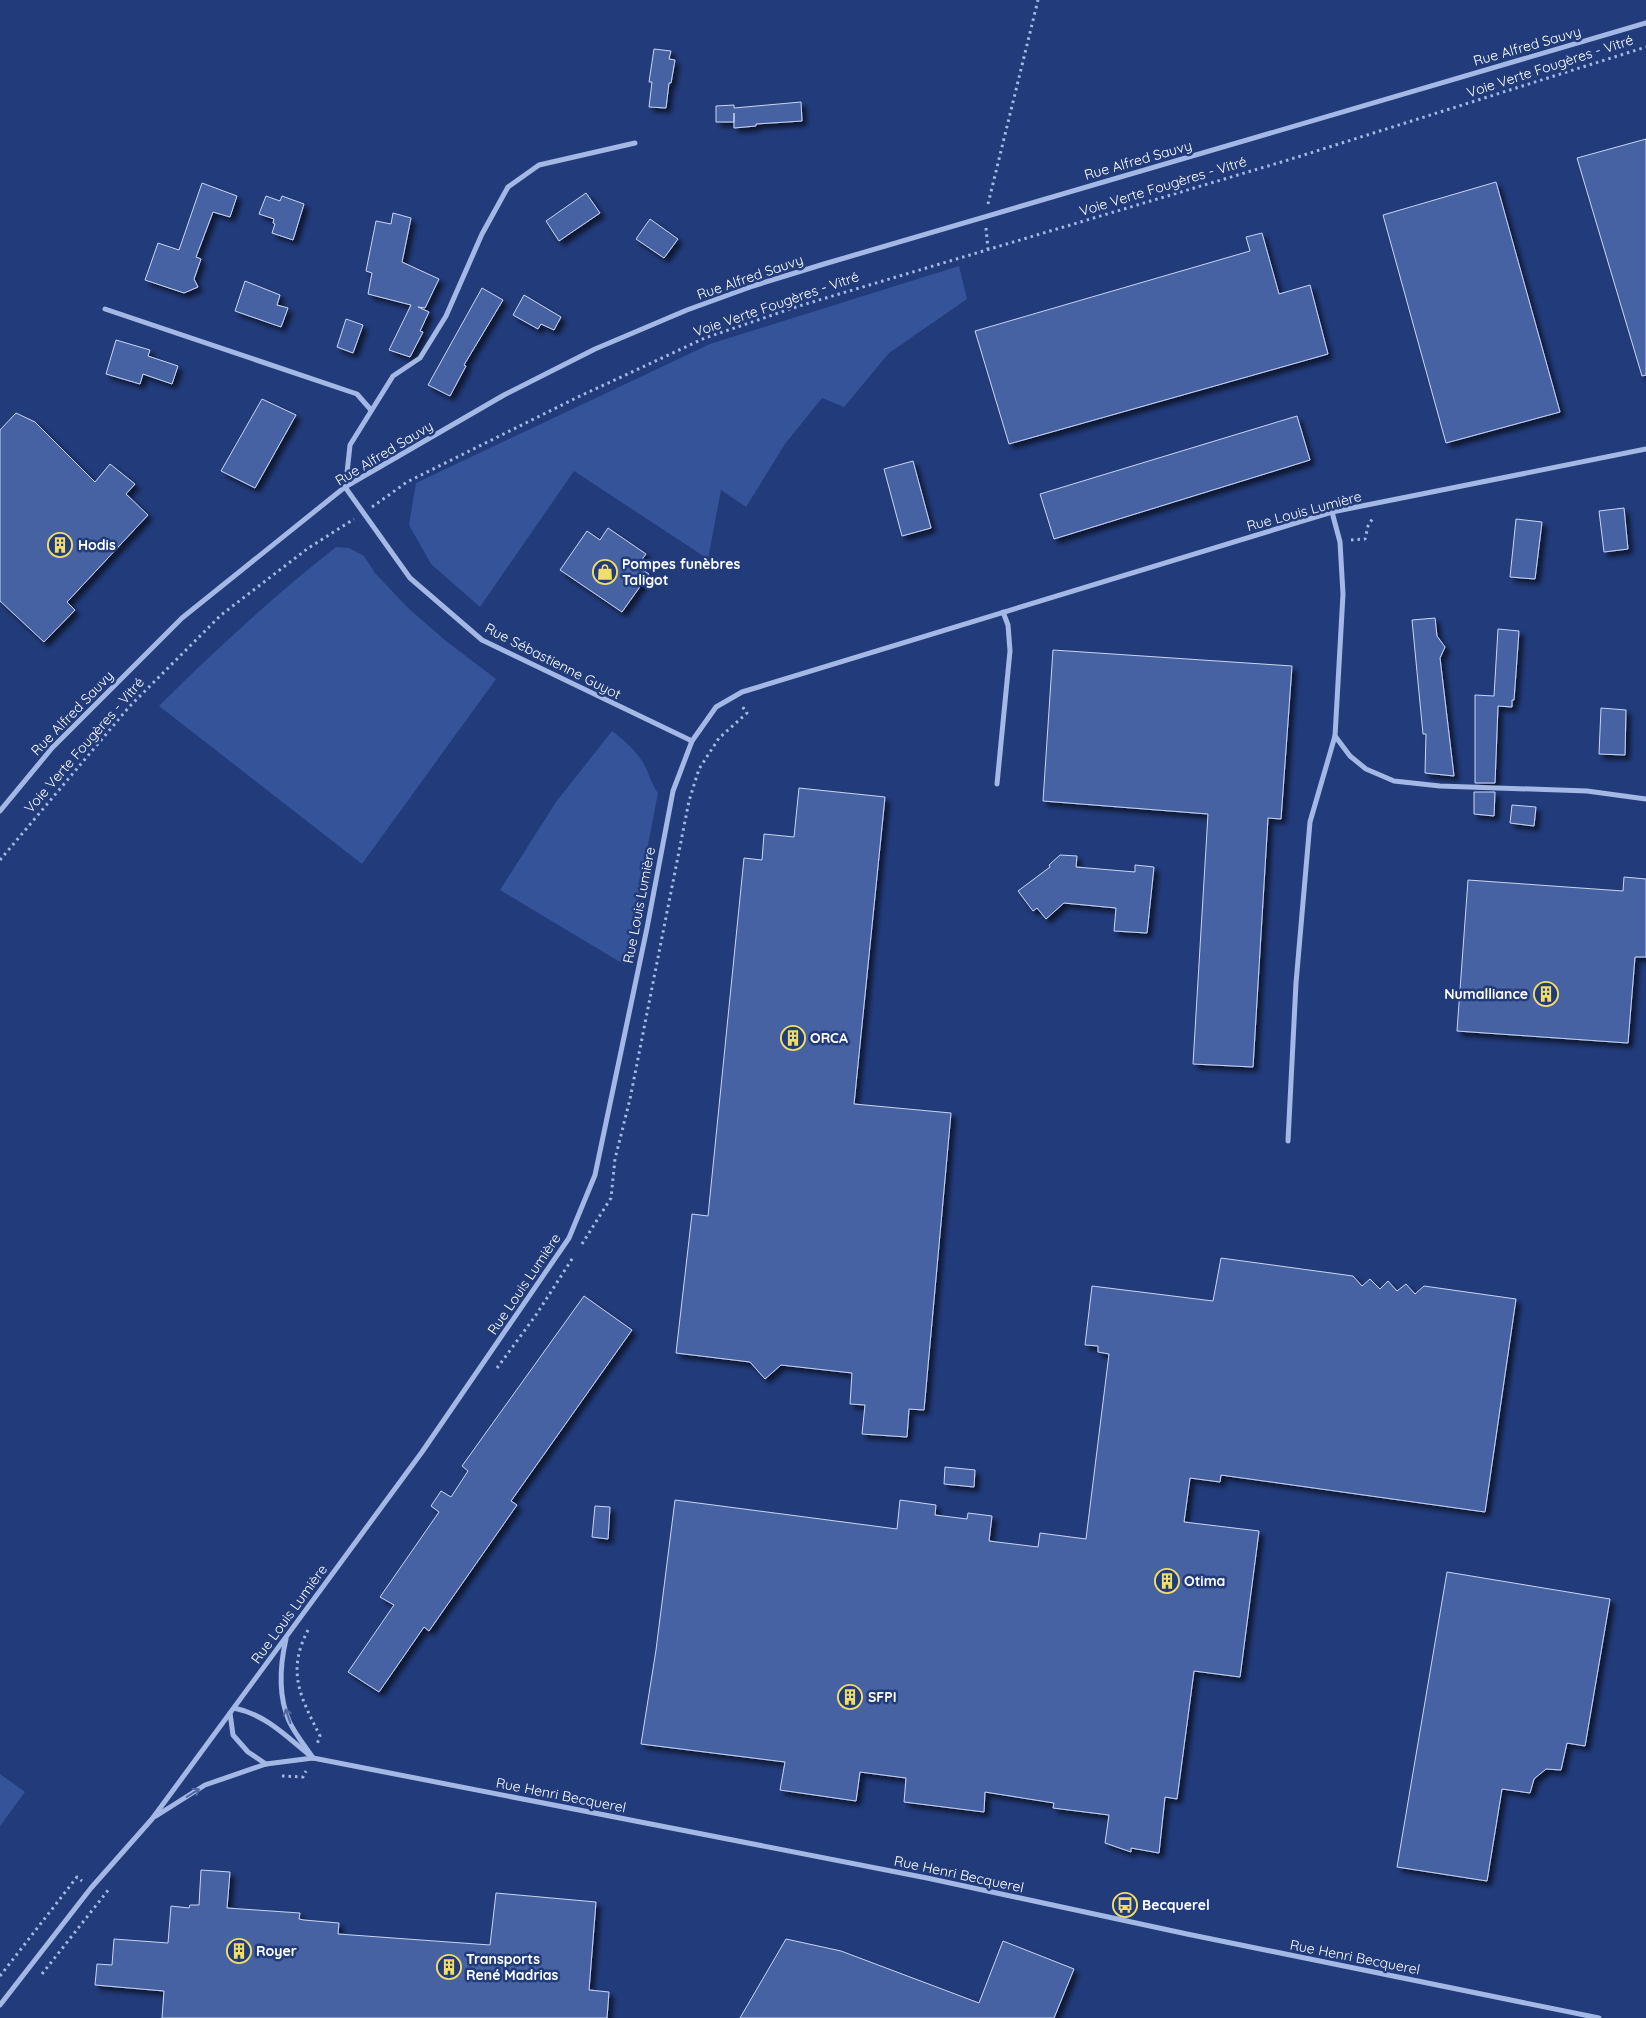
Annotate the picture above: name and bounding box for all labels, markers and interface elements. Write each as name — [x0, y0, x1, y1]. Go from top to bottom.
street label: Rue Alfred Sauvy — [1471, 22, 1583, 70]
street label: Voie Verte Fougères - Vitré — [1465, 31, 1636, 101]
street label: Rue Alfred Sauvy — [1082, 136, 1194, 184]
street label: Voie Verte Fougères - Vitré — [1077, 152, 1249, 220]
street label: Rue Alfred Sauvy — [695, 250, 805, 304]
street label: Voie Verte Fougères - Vitré — [691, 267, 861, 341]
street label: Rue Alfred Sauvy — [332, 417, 436, 489]
street label: Rue Louis Lumière — [1245, 487, 1364, 535]
building icon: Hodis — [47, 532, 73, 558]
place label: Hodis — [78, 536, 116, 554]
place label: Pompes funèbres Taligot — [622, 555, 740, 589]
shop icon: Pompes funèbres Taligot — [592, 559, 618, 585]
street label: Rue Sébastienne Guyot — [482, 619, 624, 703]
street label: Rue Alfred Sauvy — [27, 667, 117, 759]
street label: Voie Verte Fougères - Vitré — [20, 673, 148, 817]
street label: Rue Louis Lumière — [619, 845, 659, 965]
building icon: Numalliance — [1533, 981, 1559, 1007]
place label: Numalliance — [1444, 985, 1528, 1003]
building icon: ORCA — [780, 1025, 806, 1051]
place label: ORCA — [810, 1029, 848, 1047]
street label: Rue Louis Lumière — [483, 1230, 565, 1338]
street label: Rue Louis Lumière — [247, 1561, 331, 1667]
building icon: Otima — [1154, 1568, 1180, 1594]
place label: Otima — [1184, 1572, 1225, 1590]
building icon: SFPI — [837, 1684, 863, 1710]
place label: SFPI — [868, 1688, 897, 1706]
one-way arrow — [283, 1709, 292, 1724]
street label: Rue Henri Becquerel — [494, 1774, 628, 1816]
one-way arrow — [186, 1787, 200, 1797]
street label: Rue Henri Becquerel — [893, 1851, 1025, 1897]
bus stop icon: Becquerel — [1112, 1892, 1138, 1918]
place label: Becquerel — [1142, 1896, 1210, 1914]
street label: Rue Henri Becquerel — [1288, 1936, 1422, 1978]
building icon: Royer — [226, 1938, 252, 1964]
place label: Royer — [256, 1942, 297, 1960]
place label: Transports René Madrias — [466, 1950, 559, 1984]
building icon: Transports René Madrias — [436, 1954, 462, 1980]

